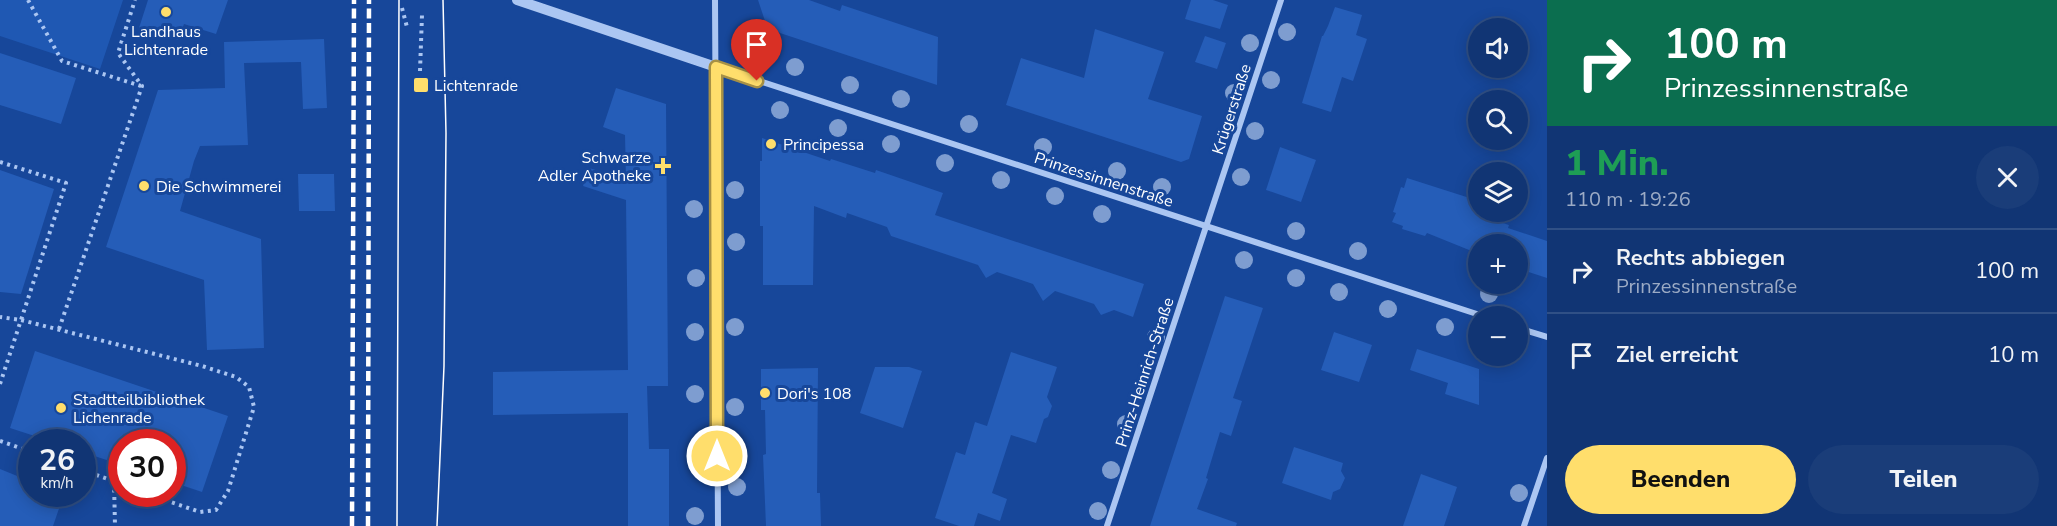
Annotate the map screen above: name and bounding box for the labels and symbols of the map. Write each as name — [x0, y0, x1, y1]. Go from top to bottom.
marker: Landhaus Lichtenrade — [159, 5, 173, 19]
pin — [731, 19, 782, 81]
place label: Landhaus Lichtenrade — [124, 21, 208, 61]
street label: Krügerstraße — [1207, 61, 1257, 157]
place label: Lichtenrade — [434, 75, 518, 97]
marker: Lichtenrade — [412, 76, 430, 94]
place label: Principessa — [783, 134, 864, 156]
marker: Principessa — [764, 137, 778, 151]
place label: Schwarze Adler Apotheke — [538, 147, 651, 187]
street label: Prinzessinnenstraße — [1031, 147, 1176, 213]
marker: Schwarze Adler Apotheke — [656, 159, 670, 173]
place label: Die Schwimmerei — [156, 176, 281, 198]
marker: Die Schwimmerei — [137, 179, 151, 193]
street label: Prinz-Heinrich-Straße — [1110, 295, 1179, 450]
place label: Dori's 108 — [777, 383, 851, 405]
marker: Dori's 108 — [758, 386, 772, 400]
place label: Stadtteilbibliothek Lichenrade — [73, 389, 206, 429]
marker: Stadtteilbibliothek Lichenrade — [54, 401, 68, 415]
position arrow — [685, 424, 749, 488]
speed limit sign: 30 — [108, 429, 186, 507]

